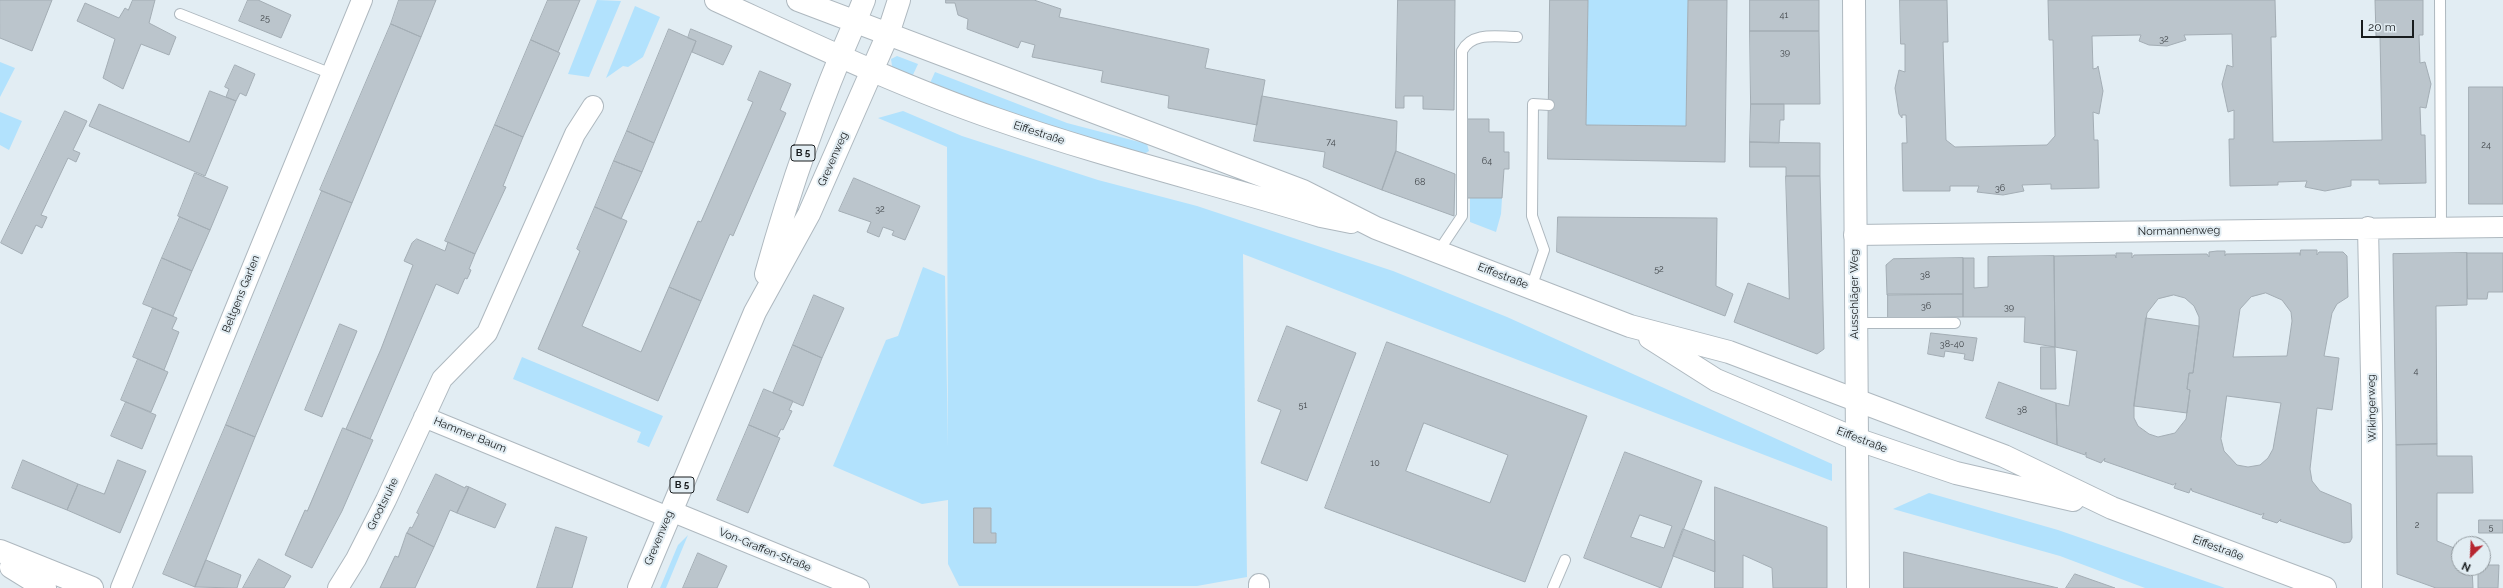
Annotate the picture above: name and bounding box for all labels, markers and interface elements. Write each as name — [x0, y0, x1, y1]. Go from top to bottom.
house number: 41 — [1780, 10, 1788, 20]
scale bar — [2363, 12, 2416, 38]
house number: 25 — [260, 13, 270, 23]
text: 20 m — [2368, 20, 2396, 34]
house number: 32 — [2159, 34, 2169, 44]
house number: 39 — [1780, 47, 1790, 57]
street label: Eiffestraße — [1012, 119, 1066, 147]
street label: Grevenweg — [815, 130, 851, 188]
house number: 74 — [1326, 137, 1336, 147]
house number: 24 — [2481, 140, 2491, 150]
road number: B 5 — [791, 145, 815, 161]
house number: 64 — [1482, 156, 1492, 166]
house number: 68 — [1415, 177, 1425, 187]
house number: 36 — [1995, 183, 2005, 193]
house number: 32 — [875, 204, 885, 214]
street label: Normannenweg — [2138, 224, 2220, 238]
street label: Ausschläger Weg — [1848, 249, 1862, 339]
street label: Beltgens Garten — [219, 253, 263, 335]
street label: Eiffestraße — [1476, 260, 1530, 292]
house number: 52 — [1654, 264, 1664, 274]
house number: 38 — [1920, 270, 1930, 280]
house number: 36 — [1921, 301, 1931, 311]
house number: 39 — [2004, 302, 2014, 312]
house number: 38-40 — [1940, 339, 1964, 349]
house number: 4 — [2414, 366, 2418, 376]
street label: Wikingerweg — [2365, 374, 2379, 442]
house number: 51 — [1299, 400, 1307, 410]
house number: 38 — [2017, 405, 2027, 415]
street label: Hammer Baum — [432, 414, 508, 456]
street label: Eiffestraße — [1835, 424, 1889, 456]
house number: 10 — [1370, 458, 1380, 468]
street label: Grootsruhe — [365, 476, 401, 532]
road number: B 5 — [670, 477, 694, 493]
street label: Grevenweg — [642, 509, 676, 567]
house number: 2 — [2415, 520, 2419, 530]
house number: 5 — [2489, 522, 2493, 532]
street label: Von-Graffen-Straße — [717, 525, 813, 575]
street label: Eiffestraße — [2191, 533, 2245, 563]
north arrow — [2451, 536, 2491, 576]
text: N — [2460, 559, 2473, 574]

